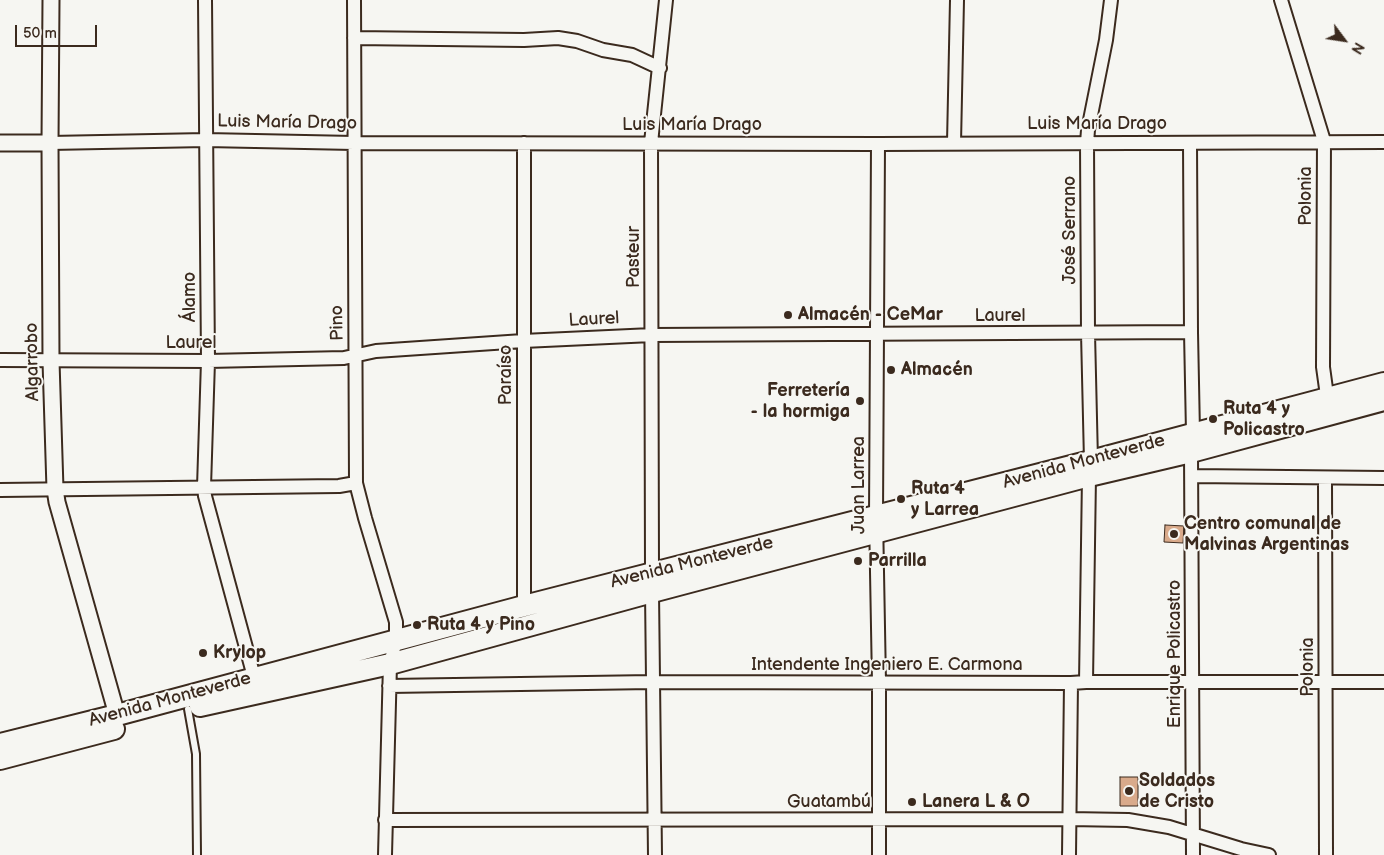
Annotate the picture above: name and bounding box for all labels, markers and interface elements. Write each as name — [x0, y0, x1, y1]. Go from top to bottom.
scale bar — [18, 15, 100, 47]
north arrow — [1319, 15, 1369, 65]
text: 50 m — [23, 24, 57, 43]
text: N — [1347, 39, 1367, 57]
street label: Luis María Drago — [217, 111, 357, 135]
street label: Luis María Drago — [1027, 113, 1167, 135]
street label: Luis María Drago — [622, 114, 762, 136]
street label: Polonia — [1295, 166, 1317, 226]
street label: José Serrano — [1059, 176, 1081, 284]
street label: Pasteur — [623, 226, 645, 288]
street label: Álamo — [179, 272, 201, 322]
place label: Almacén - CeMar — [798, 304, 943, 326]
street label: Pino — [327, 305, 349, 341]
street label: Laurel — [975, 305, 1025, 327]
street label: Laurel — [568, 308, 620, 332]
marker: Almacén - CeMar — [782, 309, 794, 321]
street label: Algarrobo — [22, 322, 44, 402]
street label: Laurel — [166, 332, 216, 354]
street label: Paraíso — [495, 345, 517, 405]
place label: Almacén — [901, 359, 973, 381]
marker: Almacén — [885, 364, 897, 376]
place label: Ferretería - la hormiga — [750, 380, 850, 422]
marker: Ferretería - la hormiga — [854, 395, 866, 407]
place label: Ruta 4 y Policastro — [1223, 398, 1305, 440]
marker: Ruta 4 y Policastro — [1207, 413, 1219, 425]
street label: Avenida Monteverde — [1001, 430, 1167, 494]
street label: Juan Larrea — [848, 436, 870, 534]
place label: Ruta 4 y Larrea — [911, 478, 979, 520]
marker: Ruta 4 y Larrea — [895, 493, 907, 505]
place label: Centro comunal de Malvinas Argentinas — [1184, 513, 1349, 556]
marker: Centro comunal de Malvinas Argentinas — [1168, 528, 1180, 540]
street label: Avenida Monteverde — [608, 532, 776, 594]
place label: Parrilla — [868, 550, 927, 572]
marker: Parrilla — [852, 555, 864, 567]
street label: Enrique Policastro — [1164, 580, 1186, 728]
place label: Ruta 4 y Pino — [427, 614, 535, 636]
marker: Ruta 4 y Pino — [411, 619, 423, 631]
street label: Polonia — [1297, 637, 1319, 697]
place label: Krylop — [213, 642, 266, 664]
marker: Krylop — [197, 647, 209, 659]
street label: Intendente Ingeniero E. Carmona — [751, 654, 1023, 676]
street label: Avenida Monteverde — [87, 668, 253, 732]
place label: Soldados de Cristo — [1139, 770, 1215, 812]
marker: Soldados de Cristo — [1123, 785, 1135, 797]
street label: Guatambú — [787, 791, 871, 813]
place label: Lanera L & O — [922, 791, 1030, 813]
marker: Lanera L & O — [906, 796, 918, 808]

